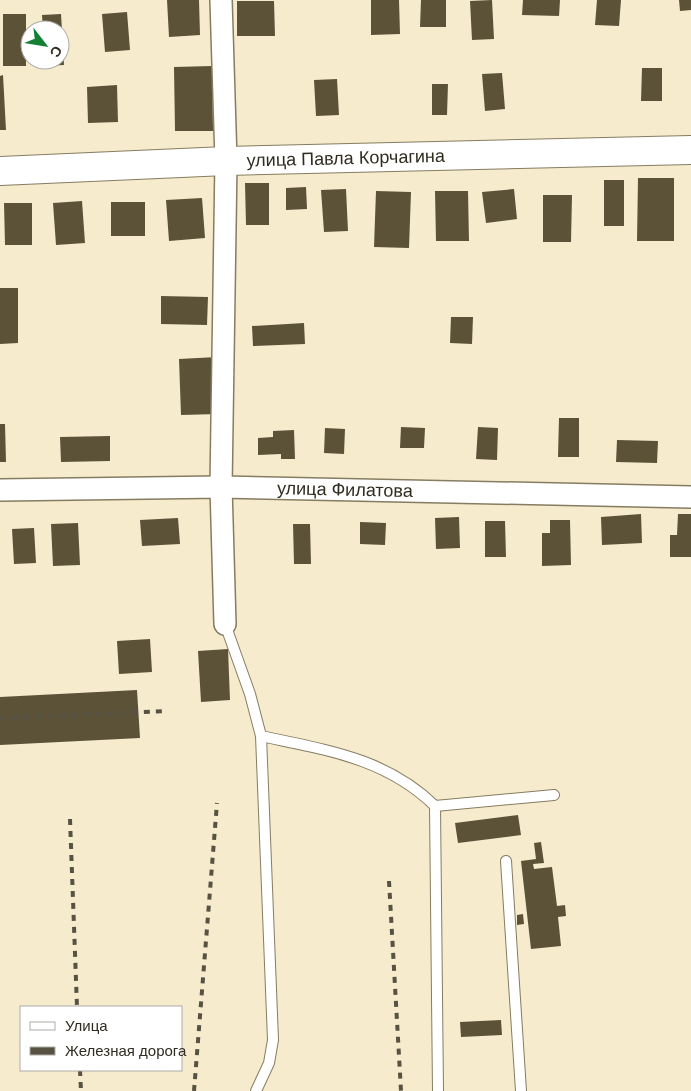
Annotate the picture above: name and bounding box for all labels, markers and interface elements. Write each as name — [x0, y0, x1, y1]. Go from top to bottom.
north arrow — [20, 20, 70, 70]
text: С — [47, 43, 66, 60]
street label: улица Павла Корчагина — [246, 146, 446, 171]
street label: улица Филатова — [277, 478, 414, 501]
legend — [20, 1006, 182, 1071]
text: Улица — [65, 1017, 108, 1034]
text: Железная дорога — [65, 1042, 187, 1059]

